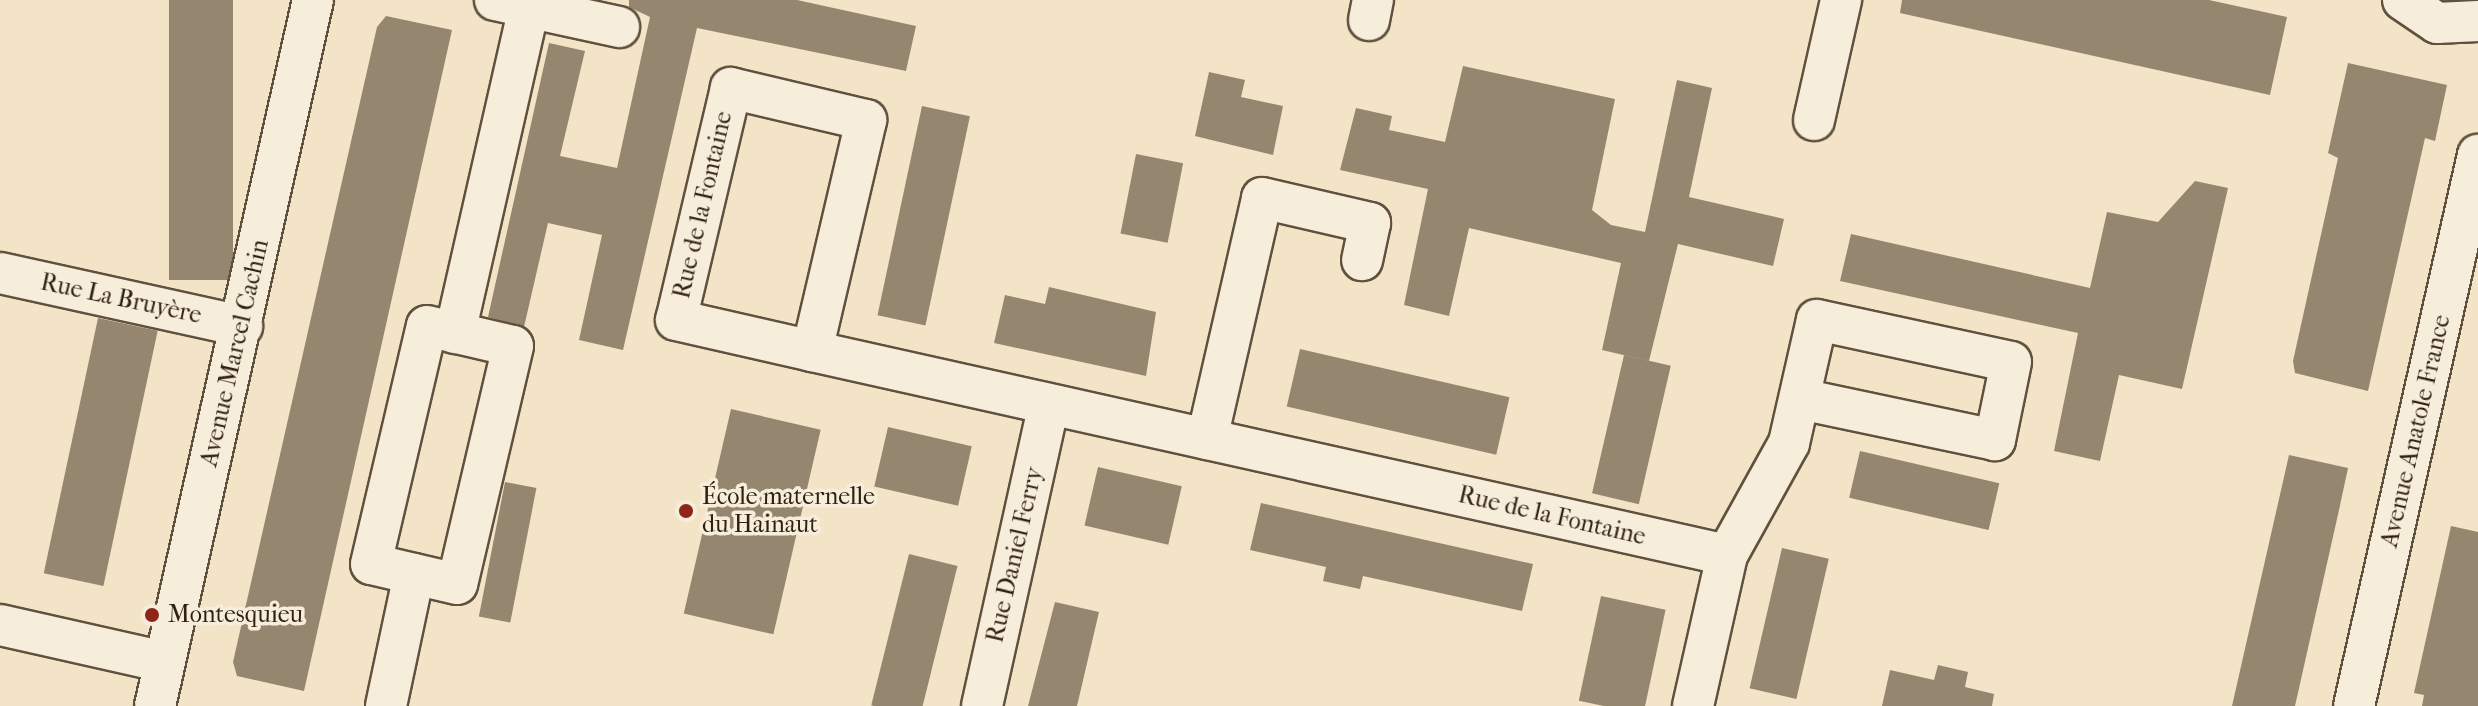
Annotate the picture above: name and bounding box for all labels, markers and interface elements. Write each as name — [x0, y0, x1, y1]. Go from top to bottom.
street label: Rue de la Fontaine — [667, 108, 739, 302]
street label: Avenue Marcel Cachin — [195, 237, 275, 469]
street label: Rue La Bruyère — [38, 268, 204, 330]
street label: Avenue Anatole France — [2375, 312, 2457, 550]
street label: Rue Daniel Ferry — [981, 464, 1049, 646]
street label: Rue de la Fontaine — [1455, 480, 1649, 552]
place label: École maternelle du Hainaut — [702, 483, 875, 539]
marker: École maternelle du Hainaut — [677, 502, 695, 520]
place label: Montesquieu — [168, 601, 303, 629]
marker: Montesquieu — [143, 606, 161, 624]

